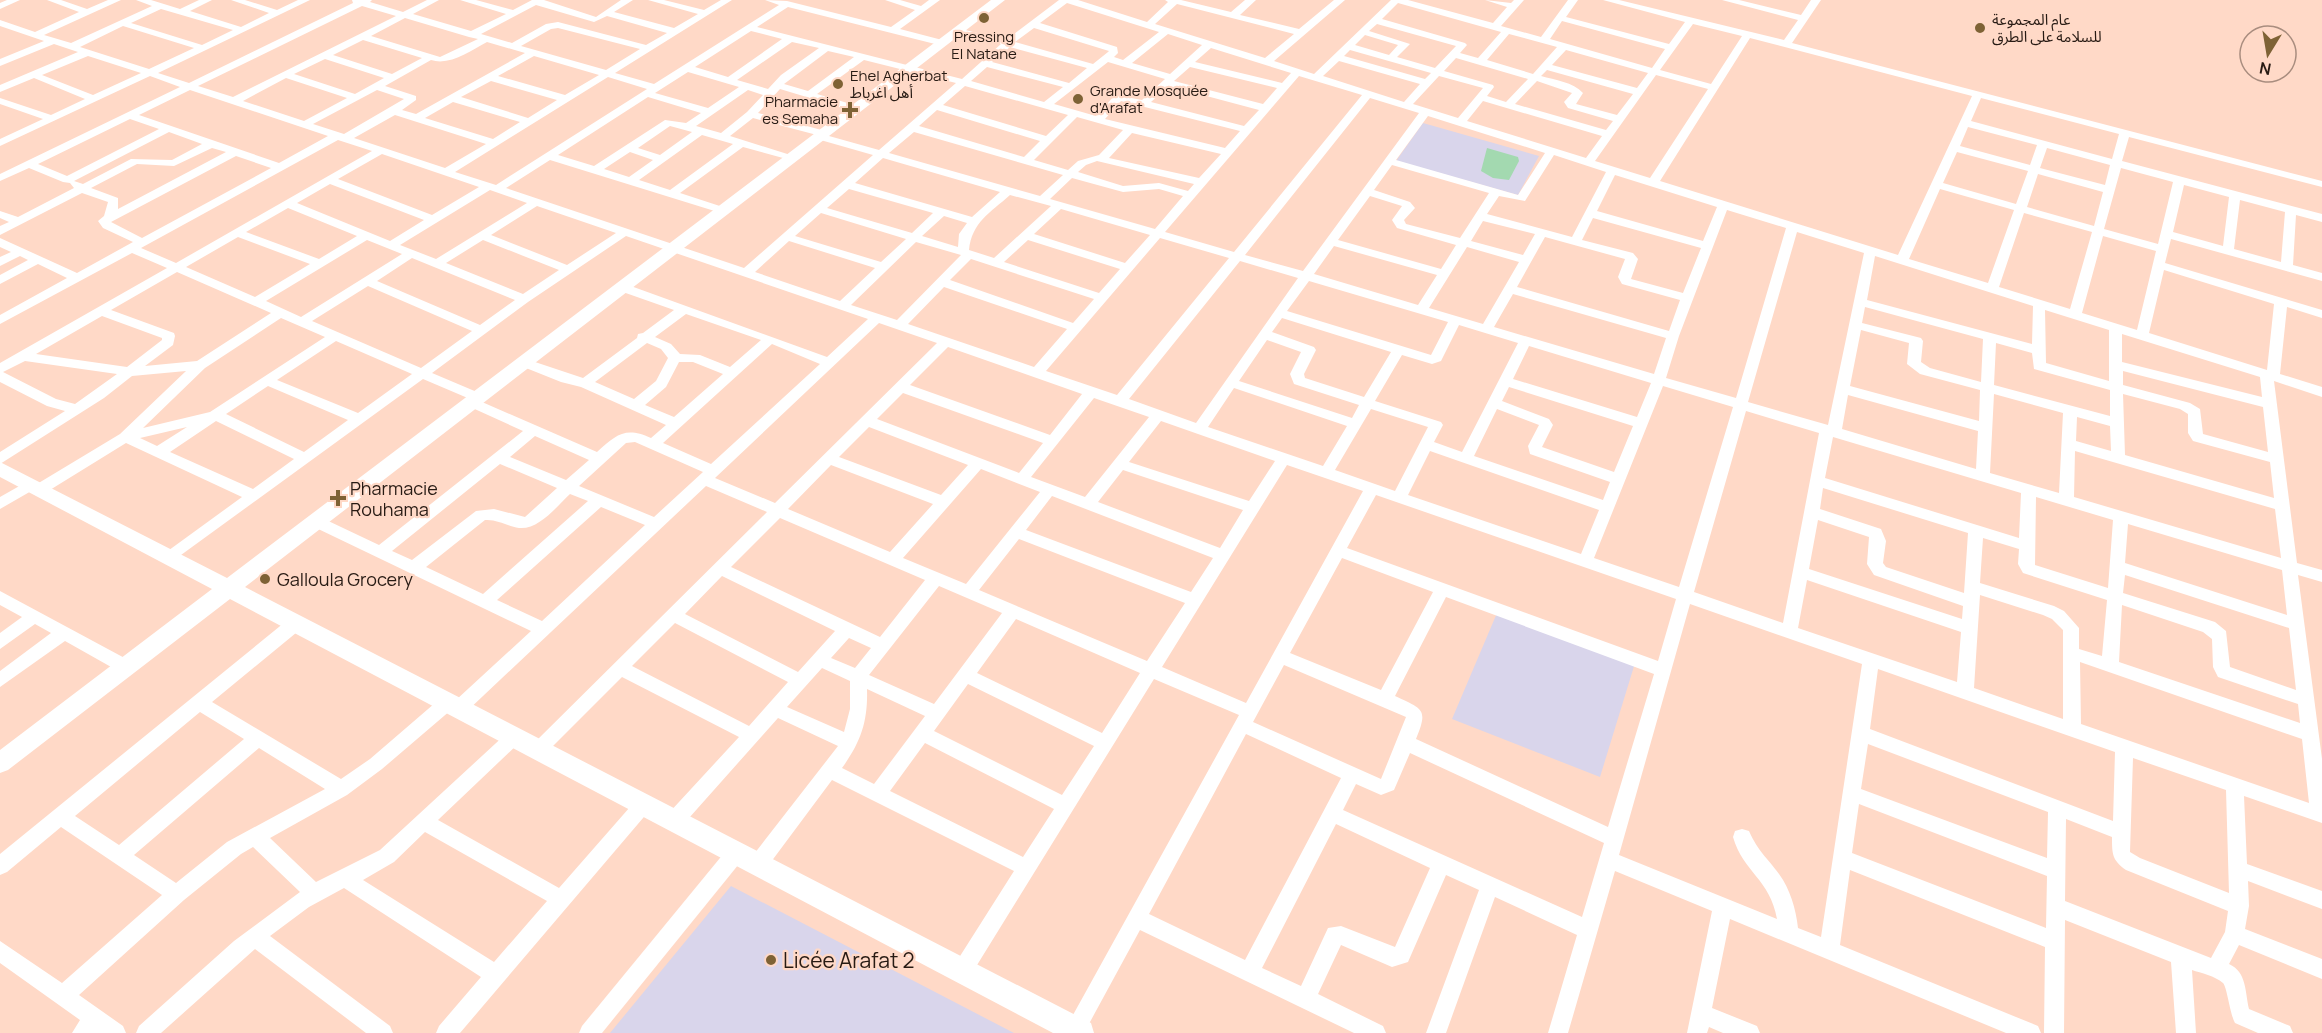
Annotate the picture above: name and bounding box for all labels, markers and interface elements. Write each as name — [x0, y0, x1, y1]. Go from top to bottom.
place label: عام المجموعة للسلامة على الطرق — [1992, 9, 2102, 47]
marker: Pressing El Natane — [977, 11, 991, 25]
marker: عام المجموعة للسلامة على الطرق — [1973, 21, 1987, 35]
north arrow — [2238, 24, 2298, 84]
place label: Pressing El Natane — [951, 26, 1017, 64]
text: N — [2257, 57, 2273, 81]
place label: Ehel Agherbat أهل اغرباط — [850, 65, 947, 103]
marker: Ehel Agherbat أهل اغرباط — [831, 77, 845, 91]
place label: Grande Mosquée d'Arafat — [1090, 80, 1208, 118]
place label: Pharmacie es Semaha — [762, 91, 838, 129]
marker: Grande Mosquée d'Arafat — [1071, 92, 1085, 106]
marker: Pharmacie es Semaha — [843, 103, 857, 117]
place label: Pharmacie Rouhama — [350, 476, 438, 521]
marker: Pharmacie Rouhama — [331, 491, 345, 505]
place label: Galloula Grocery — [277, 567, 413, 591]
marker: Galloula Grocery — [258, 572, 272, 586]
place label: Licée Arafat 2 — [783, 946, 915, 974]
marker: Licée Arafat 2 — [764, 953, 778, 967]

